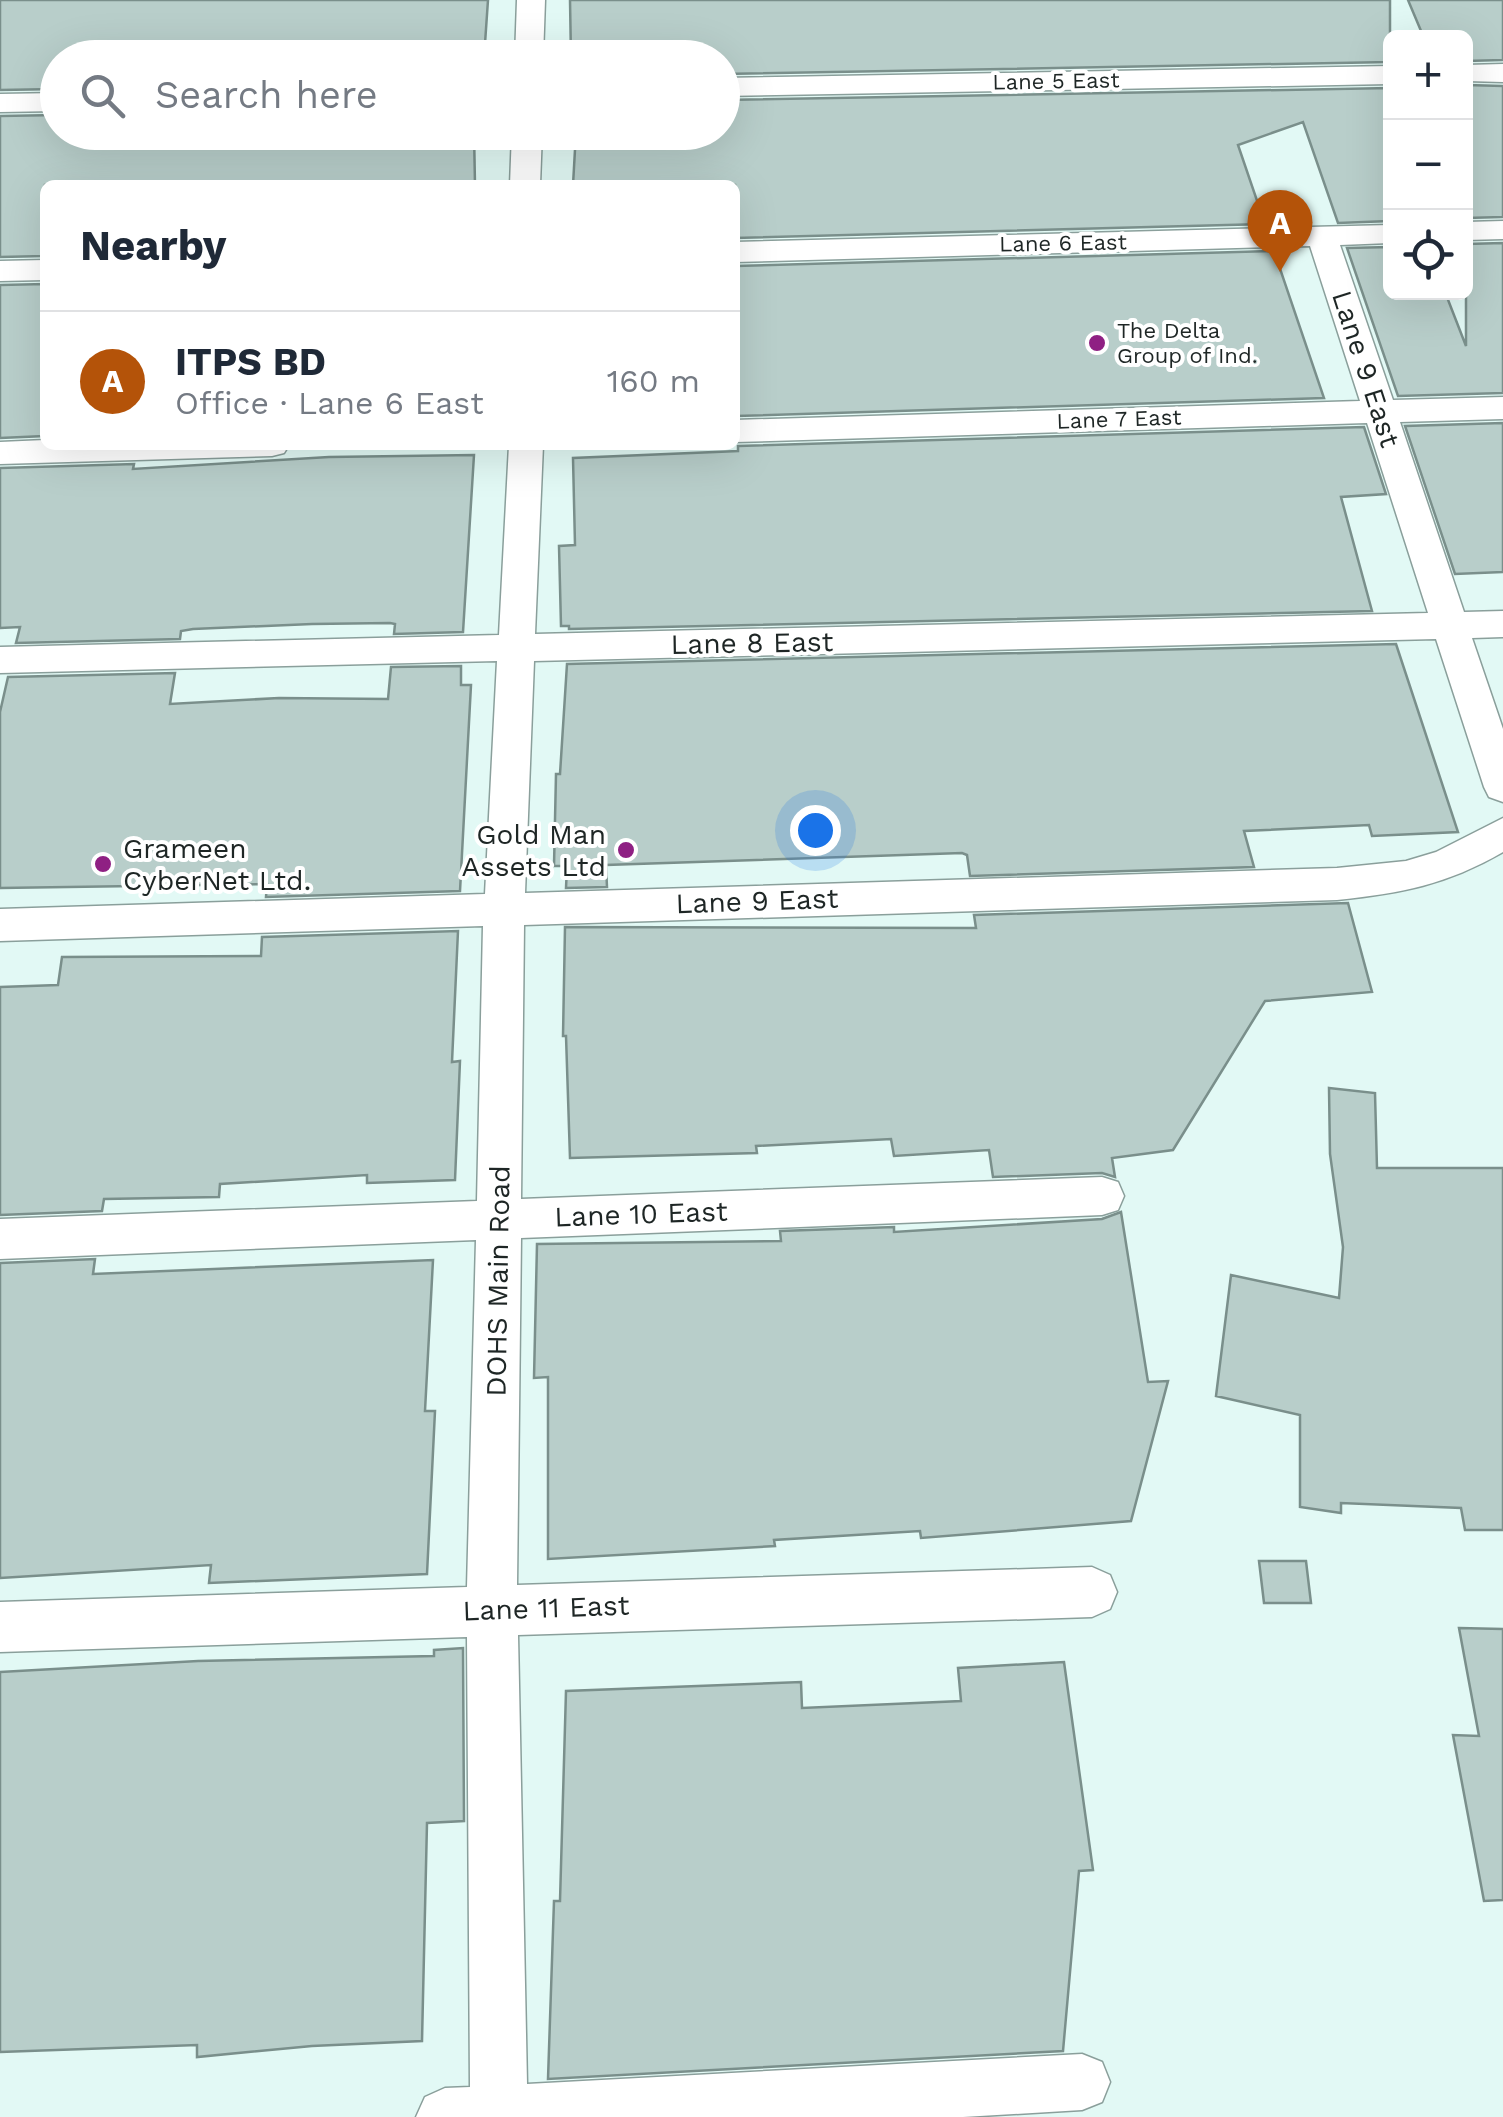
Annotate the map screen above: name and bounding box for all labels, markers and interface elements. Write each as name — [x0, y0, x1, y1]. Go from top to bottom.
map controls — [1383, 30, 1473, 300]
button: + — [1383, 30, 1473, 120]
search box — [40, 40, 740, 150]
street label: Lane 5 East — [992, 67, 1120, 95]
icon: search — [75, 68, 130, 123]
text: Search here — [155, 73, 378, 117]
button: − — [1383, 120, 1473, 210]
pin: A — [1248, 190, 1312, 272]
button: locate — [1383, 210, 1473, 300]
text: Nearby — [80, 221, 227, 270]
street label: Lane 6 East — [999, 229, 1127, 257]
street label: Lane 9 East — [1325, 287, 1407, 452]
place label: The Delta Group of Ind. — [1117, 318, 1258, 368]
marker: The Delta Group of Ind. — [1086, 332, 1108, 354]
text: ITPS BD — [175, 340, 326, 384]
text: A — [102, 362, 123, 400]
text: 160 m — [607, 362, 700, 400]
text: Office · Lane 6 East — [175, 384, 484, 422]
street label: Lane 7 East — [1056, 404, 1182, 434]
street label: Lane 8 East — [670, 625, 834, 661]
your location — [790, 805, 841, 856]
place label: Gold Man Assets Ltd — [462, 818, 606, 883]
place label: Grameen CyberNet Ltd. — [123, 832, 311, 897]
marker: Gold Man Assets Ltd — [615, 839, 637, 861]
marker: Grameen CyberNet Ltd. — [92, 853, 114, 875]
street label: Lane 9 East — [675, 882, 839, 920]
street label: DOHS Main Road — [479, 1165, 517, 1397]
street label: Lane 10 East — [554, 1194, 728, 1234]
street label: Lane 11 East — [462, 1589, 630, 1627]

